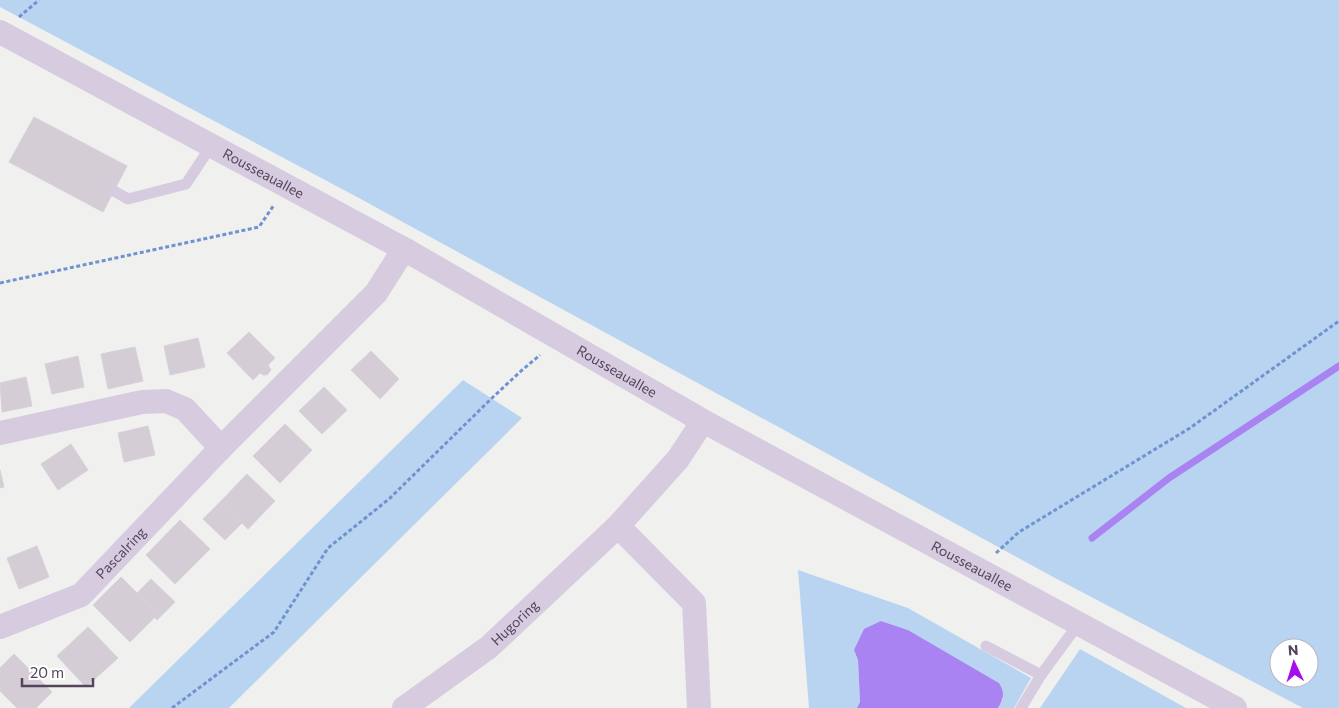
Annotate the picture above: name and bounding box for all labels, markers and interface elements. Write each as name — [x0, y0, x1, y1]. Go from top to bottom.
street label: Rousseauallee — [220, 144, 307, 202]
street label: Rousseauallee — [574, 341, 660, 401]
street label: Pascalring — [92, 523, 149, 582]
street label: Rousseauallee — [929, 537, 1016, 594]
street label: Hugoring — [487, 596, 542, 649]
north arrow — [1269, 638, 1319, 688]
text: N — [1287, 641, 1299, 658]
scale bar — [22, 656, 94, 688]
text: 20 m — [30, 663, 64, 681]

